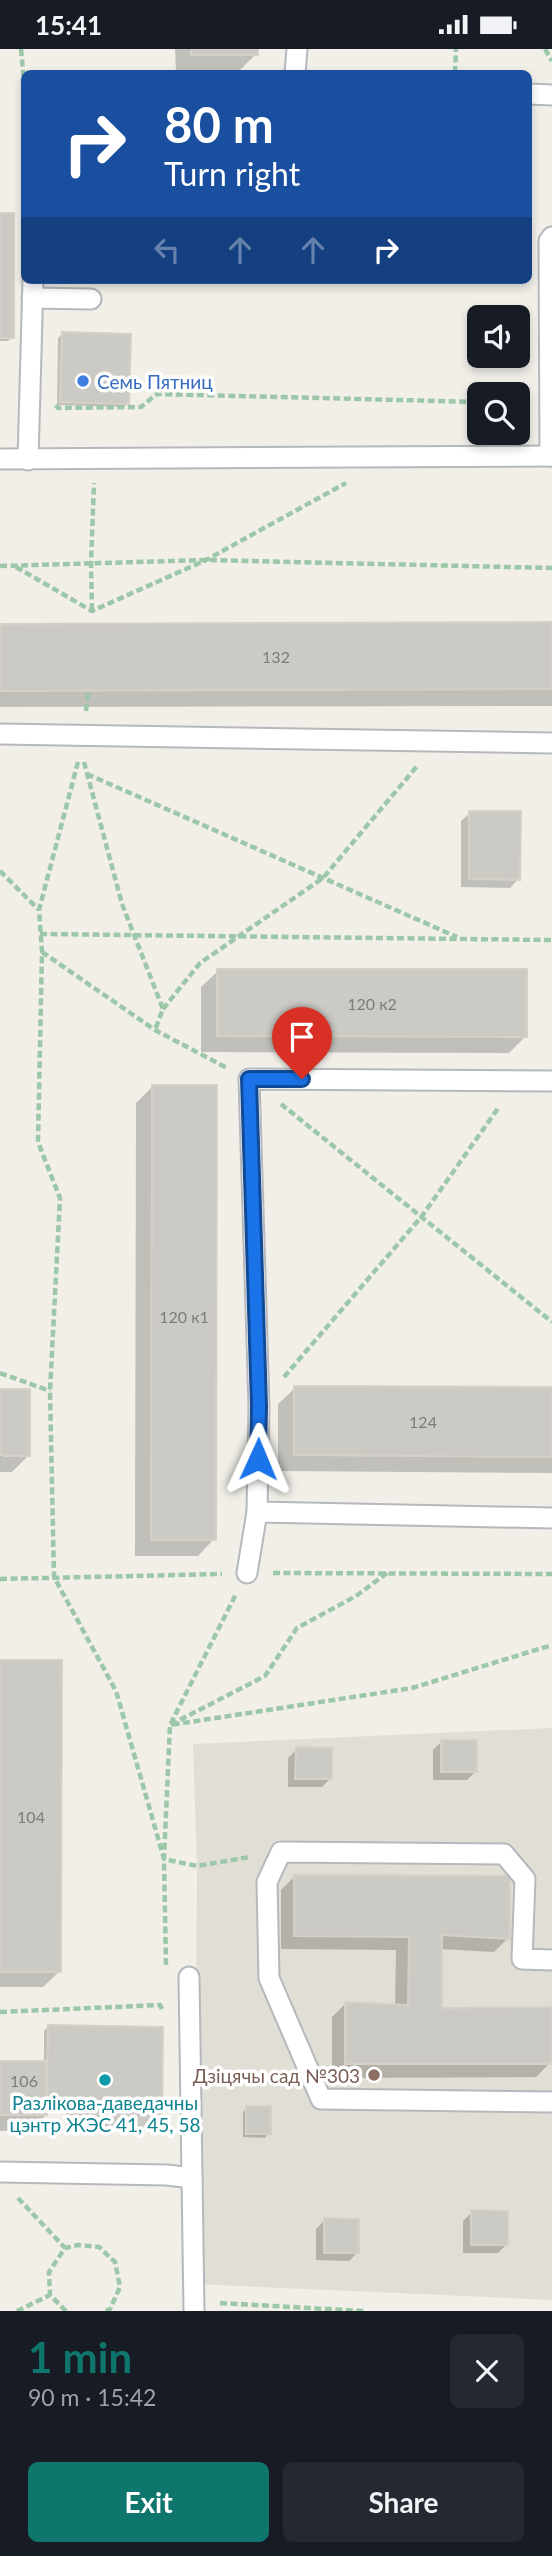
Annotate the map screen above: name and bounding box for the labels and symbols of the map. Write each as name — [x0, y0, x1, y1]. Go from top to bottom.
place label: Семь Пятниц — [97, 370, 213, 393]
marker: Семь Пятниц — [75, 373, 91, 389]
house number: 132 — [262, 647, 290, 666]
house number: 120 к2 — [347, 994, 397, 1013]
pin — [272, 1007, 332, 1079]
house number: 120 к1 — [159, 1307, 209, 1326]
house number: 124 — [409, 1412, 437, 1431]
position arrow — [221, 1422, 295, 1496]
house number: 104 — [17, 1807, 45, 1826]
place label: Дзіцячы сад №303 — [193, 2064, 360, 2087]
marker: Дзіцячы сад №303 — [366, 2067, 382, 2083]
house number: 106 — [10, 2071, 38, 2090]
marker: Разлікова-даведачны цэнтр ЖЭС 41, 45, 58 — [97, 2072, 113, 2088]
place label: Разлікова-даведачны цэнтр ЖЭС 41, 45, 58 — [9, 2091, 201, 2136]

